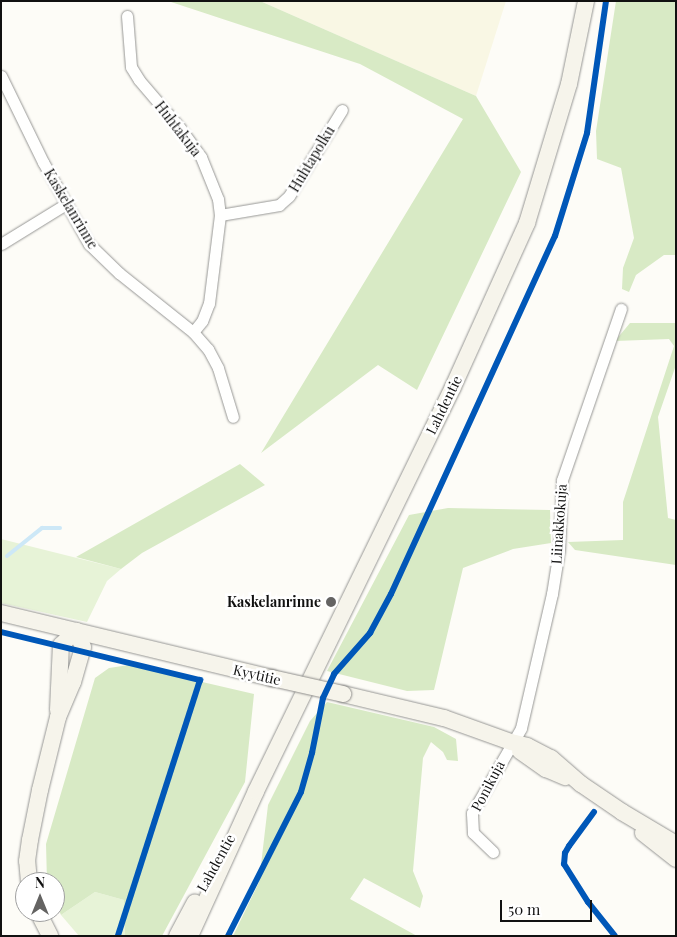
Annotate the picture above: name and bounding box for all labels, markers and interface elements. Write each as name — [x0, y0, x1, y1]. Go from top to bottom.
street label: Huhtakuja — [151, 98, 205, 160]
street label: Huhtapolku — [286, 123, 338, 195]
street label: Kaskelanrinne — [41, 166, 101, 252]
street label: Lahdentie — [423, 373, 465, 437]
street label: Liinakkokuja — [548, 483, 570, 565]
place label: Kaskelanrinne — [227, 594, 321, 610]
marker: Kaskelanrinne — [325, 596, 337, 608]
street label: Kyytitie — [231, 661, 283, 689]
street label: Ponikuja — [468, 758, 508, 814]
street label: Lahdentie — [193, 831, 239, 895]
north arrow — [15, 872, 65, 922]
text: N — [35, 873, 45, 892]
scale bar — [502, 890, 594, 922]
text: 50 m — [508, 899, 540, 919]

